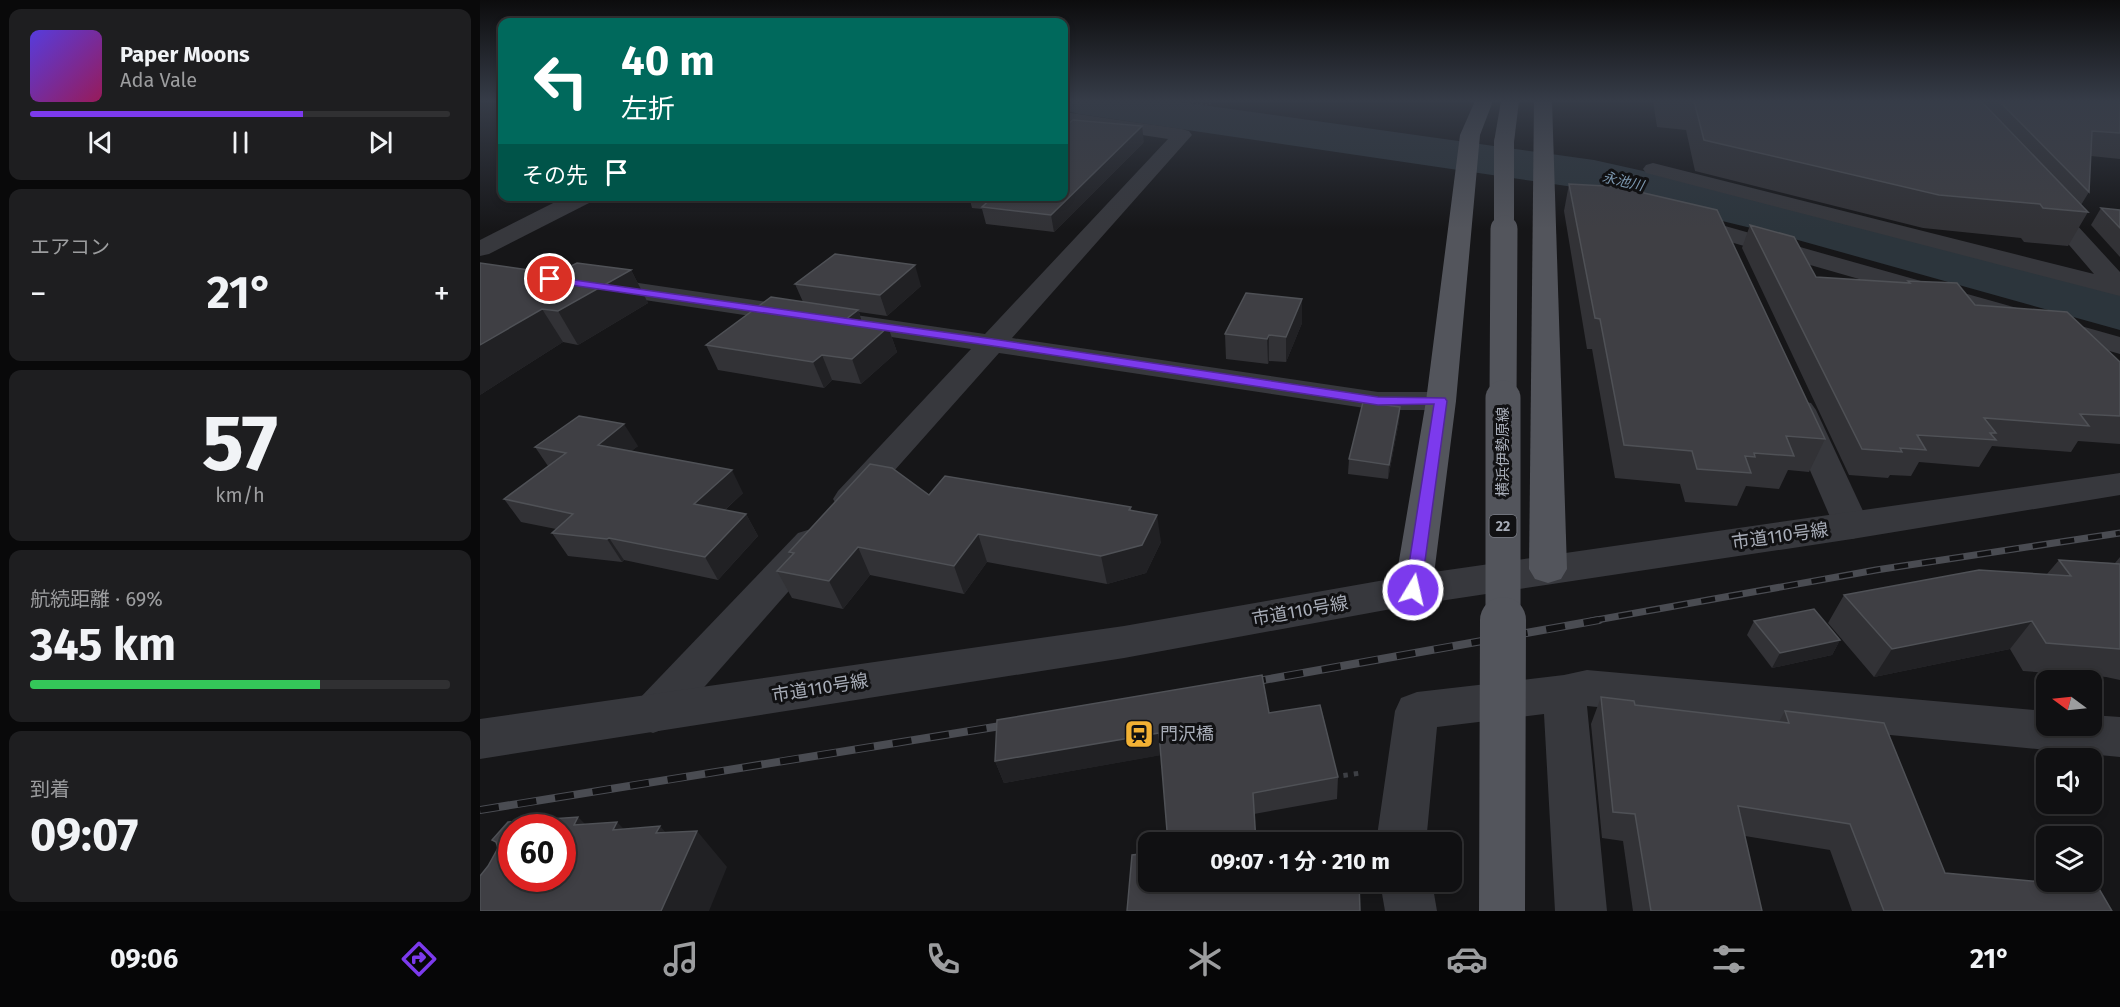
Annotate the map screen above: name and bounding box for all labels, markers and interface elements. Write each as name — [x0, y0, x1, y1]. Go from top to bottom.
text: 40 m — [621, 36, 715, 86]
text: Paper Moons — [120, 41, 250, 68]
icon: left — [522, 42, 600, 120]
text: Ada Vale — [120, 68, 197, 92]
text: 左折 — [621, 93, 675, 125]
icon: previous — [84, 126, 117, 159]
icon: pause — [224, 126, 257, 159]
icon: next — [364, 126, 397, 159]
icon: arrive — [600, 156, 633, 189]
text: その先 — [522, 162, 588, 189]
water label: 永池川 — [1601, 168, 1647, 195]
text: エアコン — [30, 235, 110, 259]
pin — [524, 253, 575, 304]
icon: arrive — [533, 262, 566, 295]
text: 21° — [207, 266, 273, 320]
text: − — [30, 274, 47, 314]
text: + — [434, 274, 450, 314]
text: 57 — [202, 397, 278, 491]
street label: 横浜伊勢原線 — [1494, 407, 1512, 497]
text: km/h — [215, 483, 265, 507]
road number: 22 — [1490, 515, 1516, 537]
street label: 市道110号線 — [1730, 518, 1830, 554]
position arrow — [1381, 558, 1445, 622]
text: 航続距離 · 69% — [30, 587, 163, 611]
street label: 市道110号線 — [1250, 592, 1350, 630]
text: 345 km — [30, 618, 176, 672]
street label: 市道110号線 — [770, 670, 870, 706]
north arrow — [2036, 670, 2102, 736]
map controls — [2036, 670, 2102, 892]
station icon: 門沢橋 — [1123, 718, 1155, 750]
place label: 門沢橋 — [1160, 723, 1214, 745]
button: sound — [2036, 748, 2102, 814]
text: 到着 — [30, 777, 70, 801]
text: 09:07 — [30, 808, 138, 862]
speed limit sign: 60 — [498, 814, 576, 892]
button: layers — [2036, 826, 2102, 892]
text: 09:07 · 1 分 · 210 m — [1210, 848, 1390, 875]
icon: directions — [398, 938, 440, 980]
icon: music — [660, 938, 702, 980]
icon: phone — [922, 938, 964, 980]
icon: climate — [1184, 938, 1226, 980]
icon: car — [1446, 938, 1488, 980]
icon: filters — [1708, 938, 1750, 980]
text: 09:06 — [110, 943, 178, 975]
text: 21° — [1970, 943, 2010, 975]

